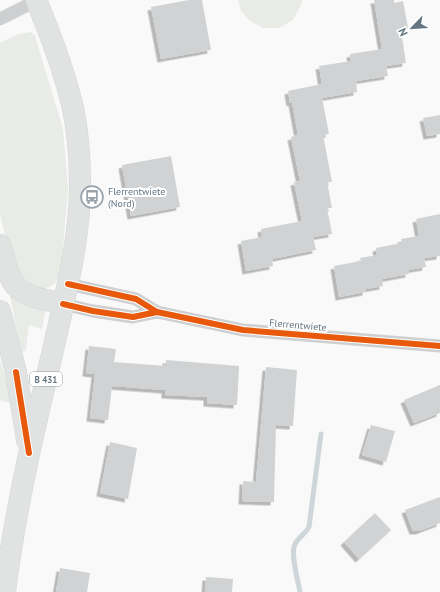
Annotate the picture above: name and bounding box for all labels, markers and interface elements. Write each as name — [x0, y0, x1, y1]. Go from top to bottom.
north arrow — [392, 8, 432, 48]
text: N — [395, 26, 411, 38]
bus stop icon: Flerrentwiete (Nord) — [79, 184, 105, 210]
place label: Flerrentwiete (Nord) — [108, 185, 165, 210]
street label: Flerrentwiete — [269, 316, 327, 334]
road number: B 431 — [30, 372, 62, 386]

